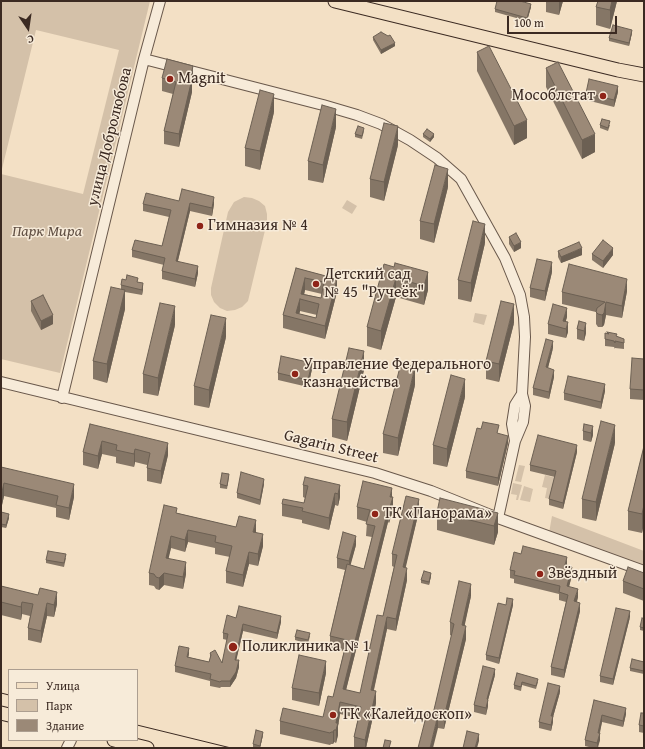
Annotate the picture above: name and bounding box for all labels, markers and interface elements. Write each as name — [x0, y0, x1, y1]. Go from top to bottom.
north arrow — [8, 8, 48, 48]
scale bar — [509, 8, 619, 34]
text: 100 m — [514, 14, 544, 31]
text: С — [26, 31, 36, 48]
street label: улица Добролюбова — [83, 66, 137, 208]
place label: Magnit — [178, 69, 226, 89]
marker: Magnit — [165, 74, 175, 84]
place label: Мособлстат — [512, 86, 595, 106]
marker: Мособлстат — [598, 91, 608, 101]
place label: Гимназия № 4 — [208, 216, 308, 236]
marker: Гимназия № 4 — [195, 221, 205, 231]
park label: Парк Мира — [12, 222, 82, 242]
place label: Детский сад № 45 "Ручеёк" — [324, 265, 424, 303]
marker: Детский сад № 45 "Ручеёк" — [311, 279, 321, 289]
place label: Управление Федерального казначейства — [303, 355, 491, 393]
marker: Управление Федерального казначейства — [290, 369, 300, 379]
street label: Gagarin Street — [282, 426, 380, 468]
place label: ТК «Панорама» — [383, 504, 492, 524]
marker: ТК «Панорама» — [370, 509, 380, 519]
place label: Звёздный — [548, 564, 617, 584]
marker: Звёздный — [535, 569, 545, 579]
place label: Поликлиника № 1 — [242, 637, 370, 657]
marker: Поликлиника № 1 — [227, 641, 239, 653]
legend — [8, 669, 138, 741]
text: Улица — [46, 677, 80, 694]
text: Парк — [46, 697, 72, 714]
place label: ТК «Калейдоскоп» — [341, 705, 472, 725]
marker: ТК «Калейдоскоп» — [328, 710, 338, 720]
text: Здание — [46, 717, 84, 734]

